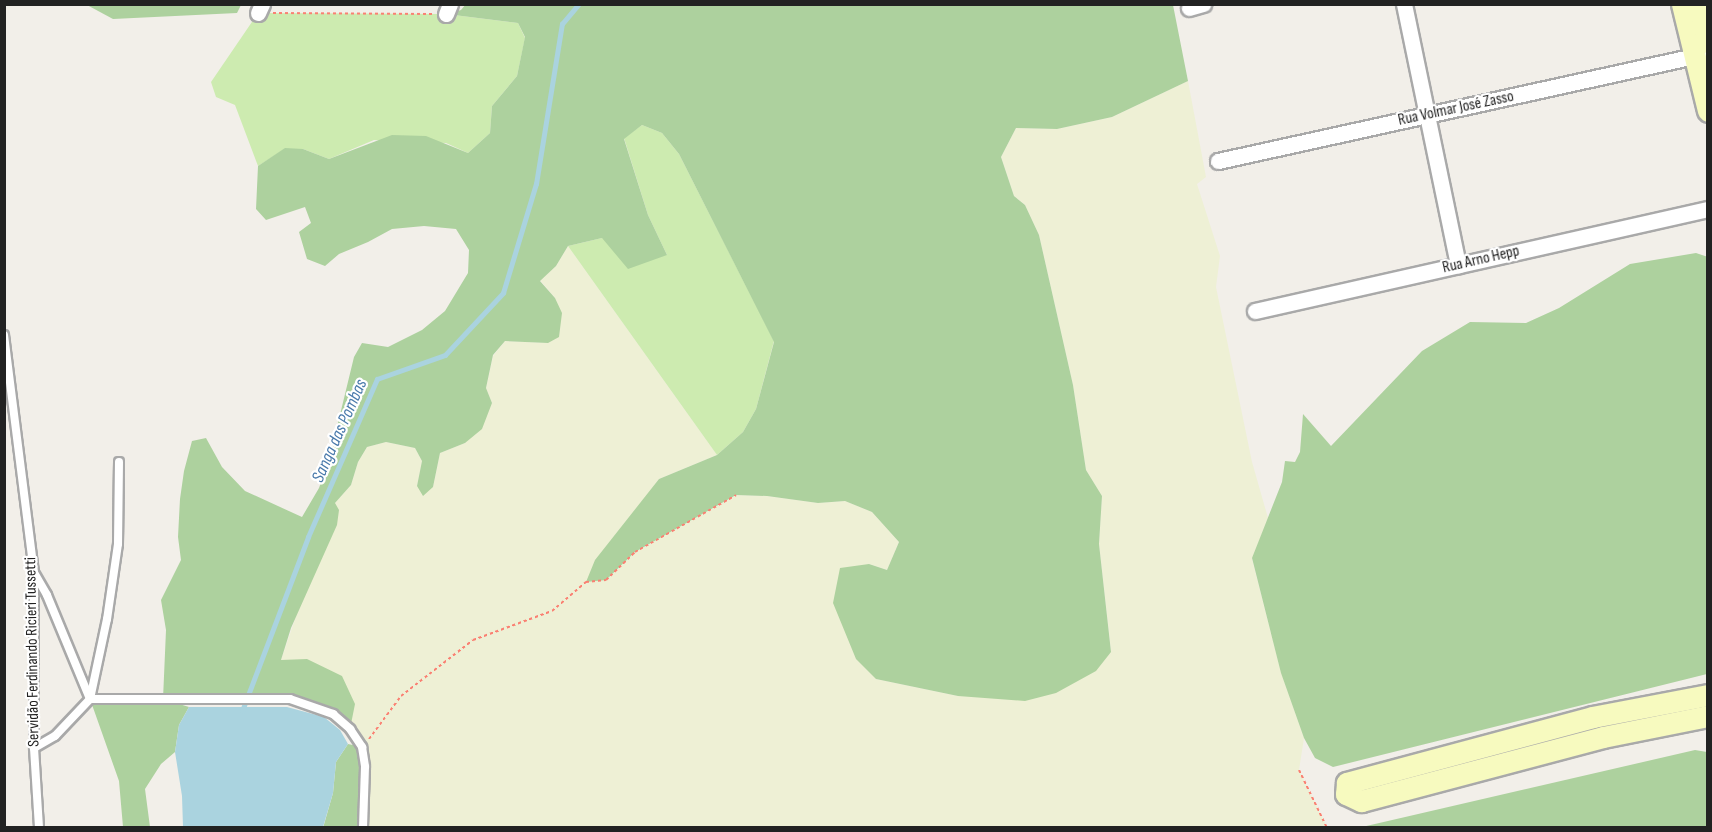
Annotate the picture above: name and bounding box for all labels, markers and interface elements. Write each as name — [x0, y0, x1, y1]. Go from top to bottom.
street label: Rua Volmar José Zasso — [1396, 87, 1516, 131]
street label: Rua Arno Hepp — [1441, 242, 1521, 278]
water label: Sanga das Pombas — [308, 376, 372, 486]
street label: Servidão Ferdinando Ricieri Tussetti — [22, 557, 44, 747]

